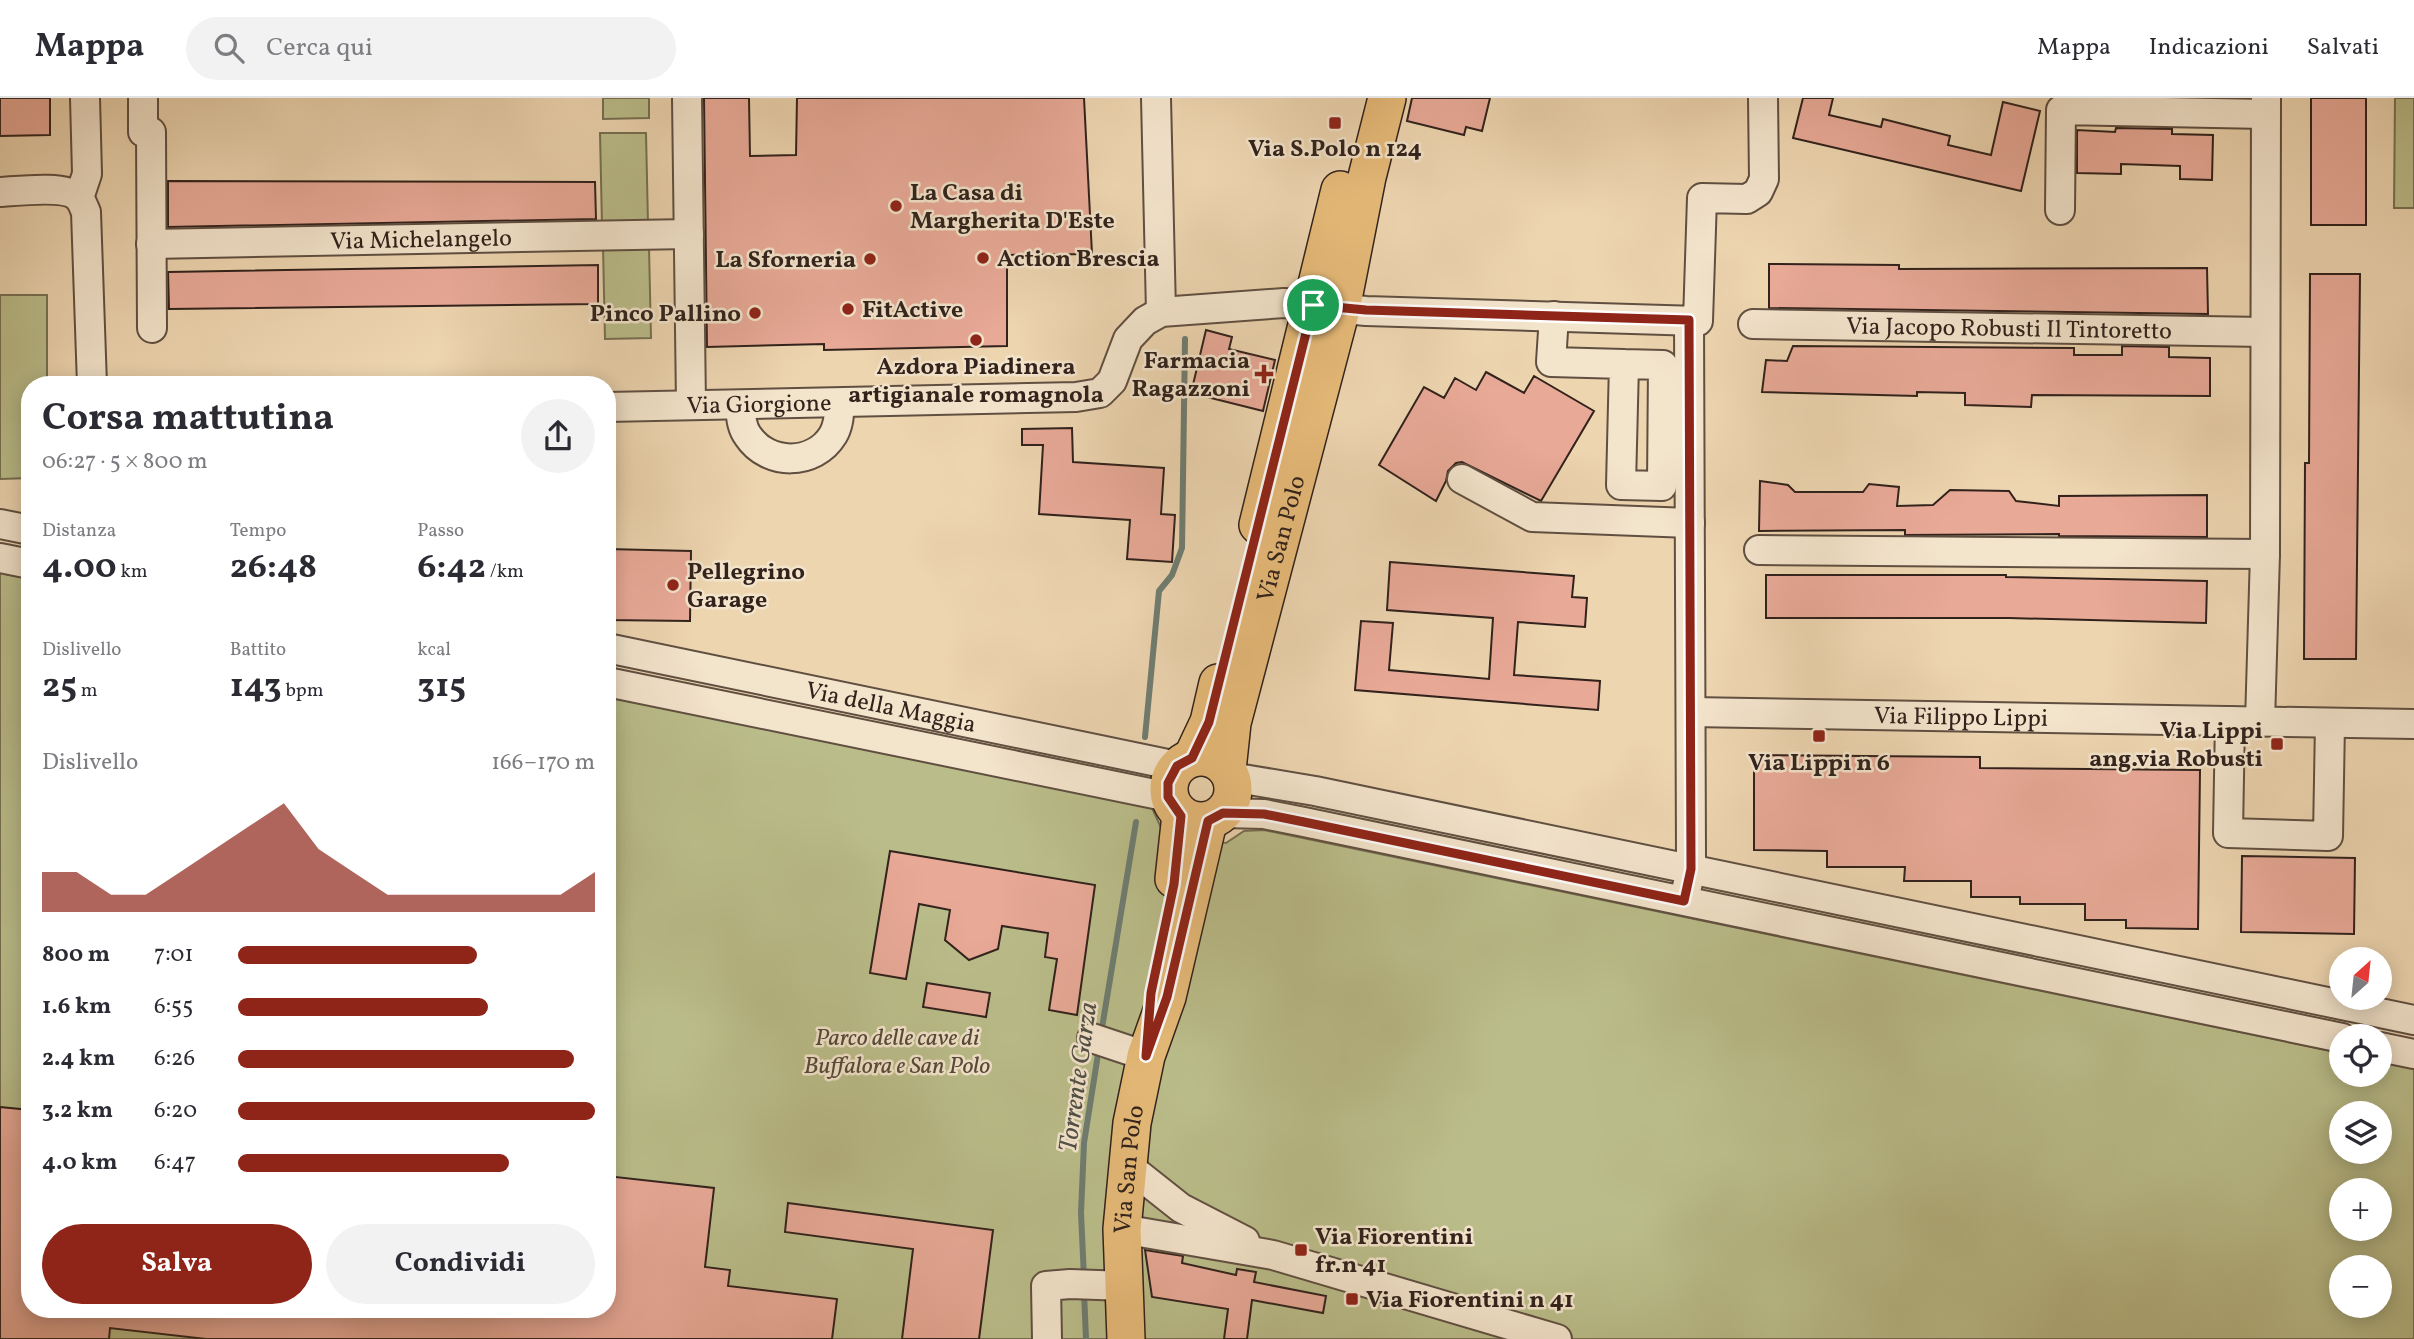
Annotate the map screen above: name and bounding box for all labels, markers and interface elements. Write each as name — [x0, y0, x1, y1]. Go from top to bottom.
search box — [186, 17, 676, 80]
text: Mappa — [35, 25, 144, 71]
icon: search — [210, 29, 248, 67]
text: Cerca qui — [266, 30, 373, 66]
text: Mappa — [2037, 31, 2111, 65]
text: Indicazioni — [2149, 31, 2269, 65]
text: Salvati — [2307, 31, 2379, 65]
marker: Via S.Polo n 124 — [1327, 115, 1343, 131]
place label: Via S.Polo n 124 — [1248, 133, 1422, 167]
place label: La Casa di Margherita D'Este — [910, 177, 1115, 239]
marker: La Casa di Margherita D'Este — [888, 198, 904, 214]
street label: Via Michelangelo — [330, 222, 512, 260]
place label: Action Brescia — [997, 243, 1160, 277]
place label: La Sforneria — [715, 244, 856, 278]
marker: Action Brescia — [975, 250, 991, 266]
marker: La Sforneria — [862, 251, 878, 267]
pin — [1283, 275, 1343, 335]
icon: arrive — [1294, 286, 1332, 324]
place label: FitActive — [862, 294, 963, 328]
place label: Pinco Pallino — [590, 298, 741, 332]
marker: FitActive — [840, 301, 856, 317]
marker: Pinco Pallino — [747, 305, 763, 321]
street label: Via Jacopo Robusti Il Tintoretto — [1846, 310, 2172, 350]
marker: Azdora Piadinera artigianale romagnola — [968, 332, 984, 348]
place label: Farmacia Ragazzoni — [1131, 345, 1250, 407]
place label: Azdora Piadinera artigianale romagnola — [848, 351, 1104, 413]
marker: Farmacia Ragazzoni — [1256, 366, 1272, 382]
street label: Via Giorgione — [686, 387, 832, 424]
text: Corsa mattutina — [42, 393, 334, 446]
button: share — [521, 399, 595, 473]
text: 06:27 · 5 × 800 m — [42, 446, 208, 478]
street label: Via San Polo — [1250, 472, 1315, 606]
text: Distanza — [42, 518, 116, 544]
text: Tempo — [230, 518, 286, 544]
text: Passo — [417, 518, 464, 544]
text: 4.00 — [42, 544, 117, 592]
text: 26:48 — [230, 544, 317, 592]
text: 6:42 — [417, 544, 486, 592]
place label: Pellegrino Garage — [687, 556, 805, 618]
text: km — [117, 559, 148, 585]
text: /km — [486, 559, 524, 585]
marker: Pellegrino Garage — [665, 577, 681, 593]
text: Dislivello — [42, 637, 121, 663]
text: Battito — [230, 637, 286, 663]
text: kcal — [417, 637, 451, 663]
text: 25 — [42, 663, 77, 711]
text: 143 — [230, 663, 282, 711]
text: 315 — [417, 663, 466, 711]
street label: Via della Maggia — [802, 675, 979, 743]
text: m — [77, 678, 98, 704]
text: bpm — [282, 678, 323, 704]
street label: Via Filippo Lippi — [1874, 700, 2048, 737]
place label: Via Lippi ang.via Robusti — [2089, 715, 2263, 777]
marker: Via Lippi n 6 — [1811, 728, 1827, 744]
marker: Via Lippi ang.via Robusti — [2269, 736, 2285, 752]
text: Dislivello — [42, 747, 138, 779]
text: 166–170 m — [491, 747, 595, 779]
place label: Via Lippi n 6 — [1748, 747, 1890, 781]
text: 800 m — [42, 939, 110, 971]
text: 7:01 — [154, 939, 193, 971]
north arrow — [2329, 947, 2392, 1010]
map controls — [2329, 947, 2392, 1318]
text: 1.6 km — [42, 991, 111, 1023]
text: 6:55 — [154, 991, 193, 1023]
water label: Torrente Garza — [1051, 1000, 1107, 1155]
park label: Parco delle cave di Buffalora e San Polo — [804, 1022, 990, 1084]
button: locate — [2329, 1024, 2392, 1087]
text: 2.4 km — [42, 1043, 115, 1075]
text: 6:26 — [154, 1043, 195, 1075]
text: 3.2 km — [42, 1095, 113, 1127]
text: 6:20 — [154, 1095, 197, 1127]
button: layers — [2329, 1101, 2392, 1164]
street label: Via San Polo — [1107, 1102, 1154, 1236]
text: 4.0 km — [42, 1147, 117, 1179]
text: 6:47 — [154, 1147, 196, 1179]
button: + — [2329, 1178, 2392, 1241]
place label: Via Fiorentini fr.n 41 — [1315, 1221, 1473, 1283]
button: Salva — [42, 1224, 312, 1304]
button: Condividi — [326, 1224, 595, 1304]
marker: Via Fiorentini fr.n 41 — [1293, 1242, 1309, 1258]
button: − — [2329, 1255, 2392, 1318]
place label: Via Fiorentini n 41 — [1366, 1284, 1574, 1318]
marker: Via Fiorentini n 41 — [1344, 1291, 1360, 1307]

